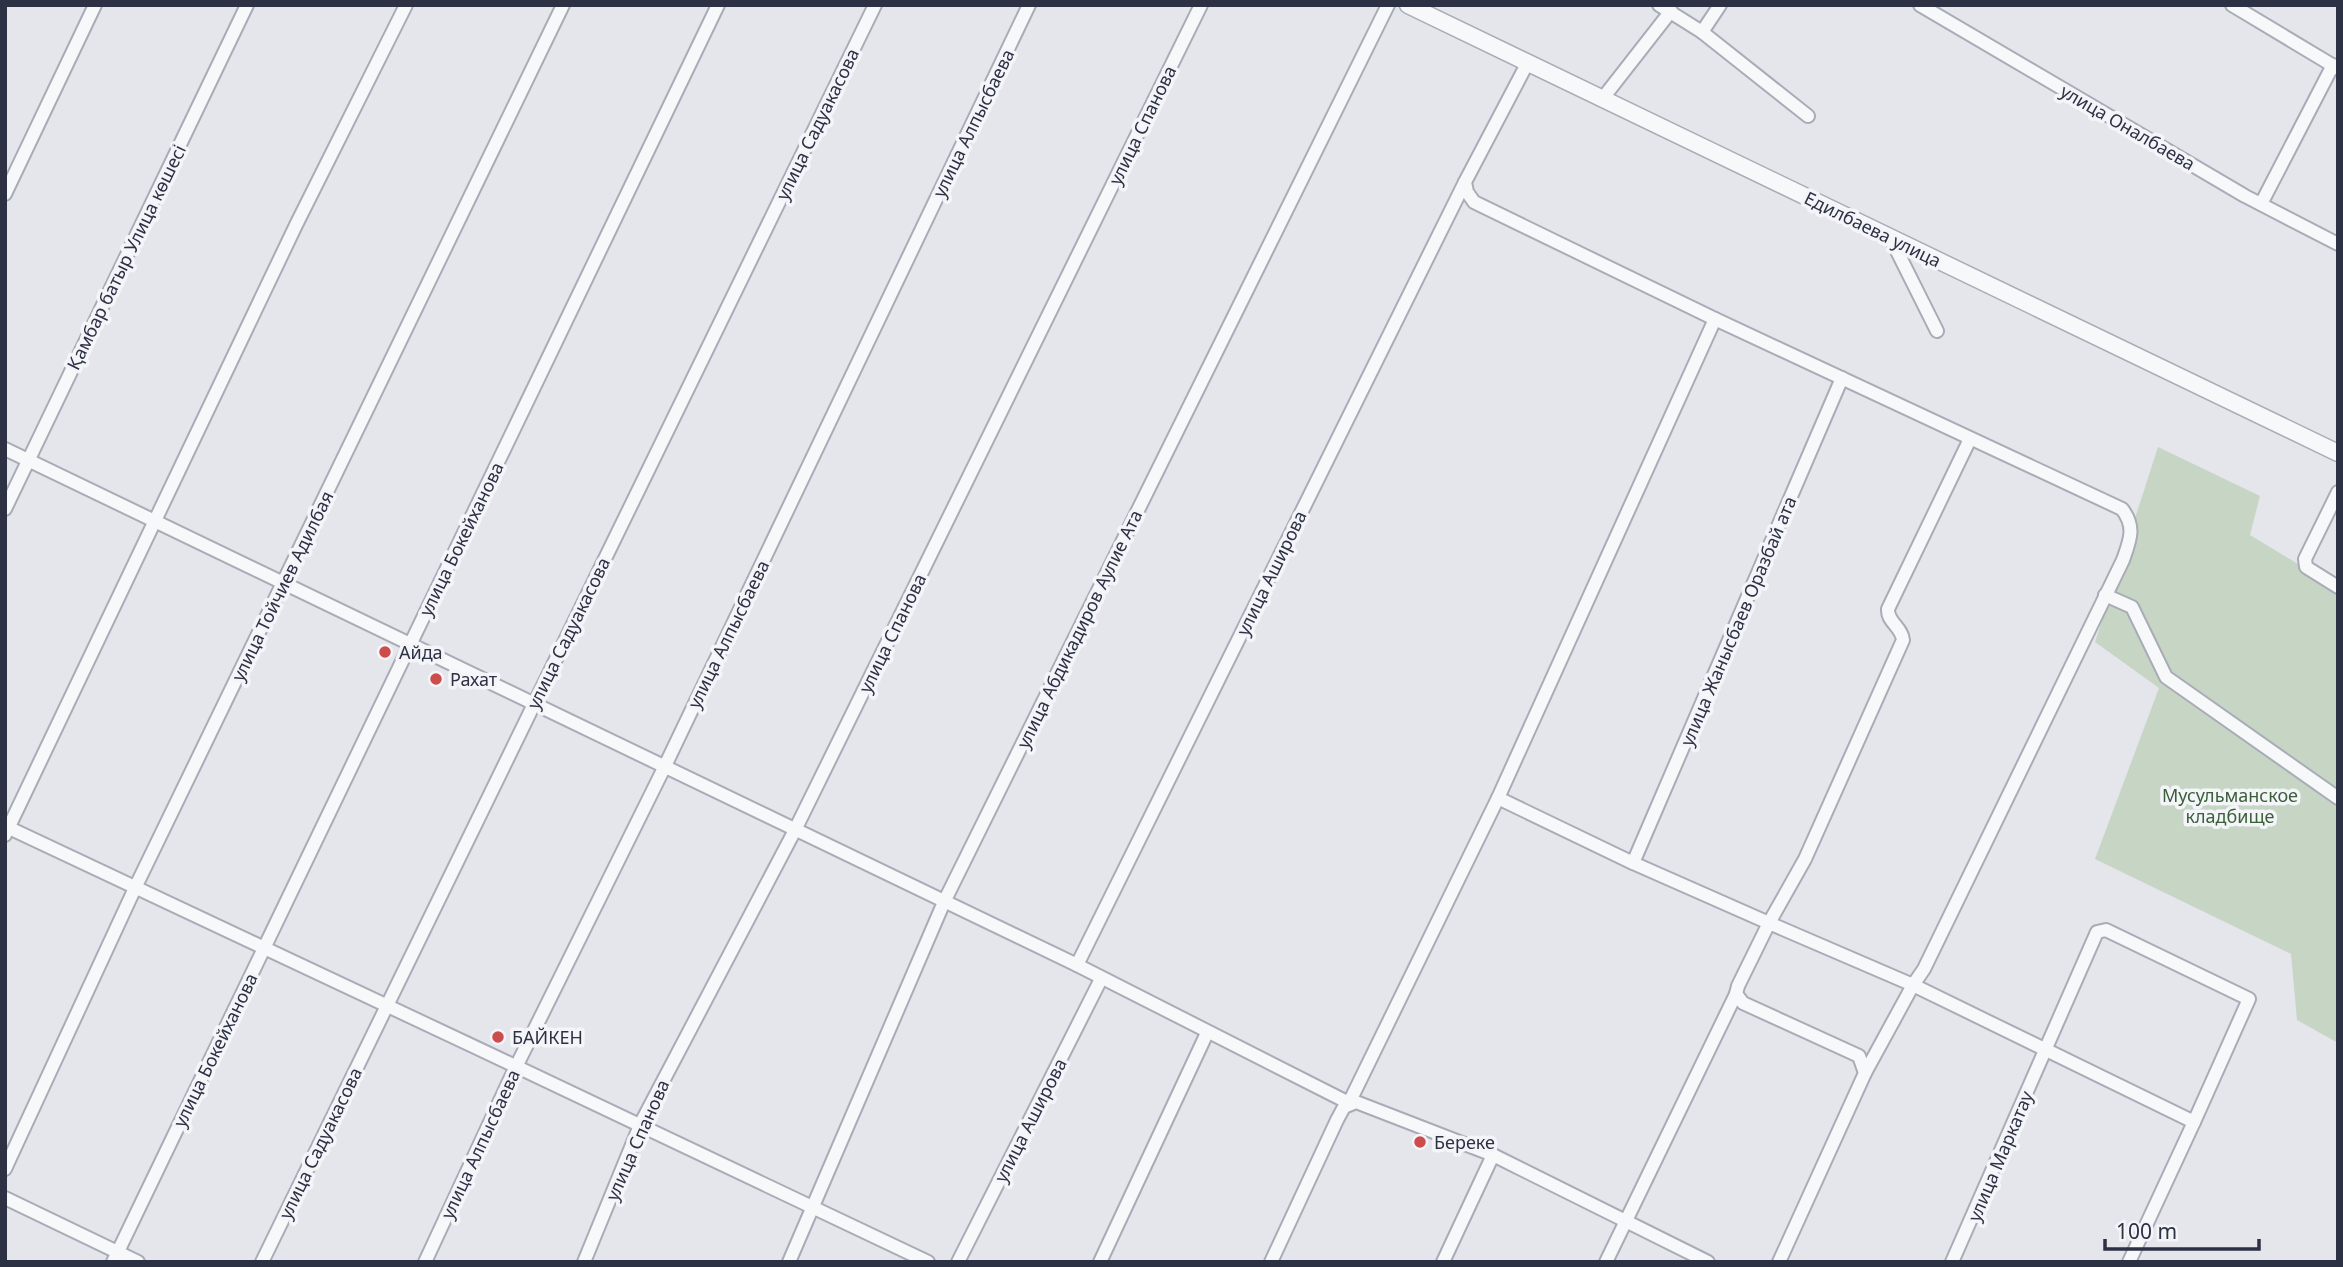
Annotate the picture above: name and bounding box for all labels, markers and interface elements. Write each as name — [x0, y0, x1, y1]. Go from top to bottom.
street label: улица Садуакасова — [770, 44, 864, 204]
street label: улица Алпысбаева — [927, 45, 1019, 201]
street label: улица Спанова — [1103, 61, 1181, 189]
street label: улица Оналбаева — [2056, 79, 2200, 175]
street label: Қамбар батыр Улица көшесі — [61, 140, 191, 374]
street label: Едилбаева улица — [1801, 186, 1945, 272]
street label: улица Бокейханова — [413, 458, 509, 620]
street label: улица Тойчиев Адилбая — [225, 487, 339, 685]
street label: улица Жанысбаев Оразбай ата — [1674, 492, 1802, 750]
street label: улица Абдикадиров Аулие Ата — [1011, 506, 1147, 752]
street label: улица Аширова — [1230, 507, 1312, 639]
street label: улица Садуакасова — [521, 553, 615, 713]
street label: улица Алпысбаева — [682, 556, 774, 712]
street label: улица Спанова — [853, 569, 931, 697]
place label: Айда — [399, 640, 443, 664]
marker: Айда — [377, 644, 393, 660]
place label: Рахат — [450, 667, 498, 691]
marker: Рахат — [428, 671, 444, 687]
park label: Мусульманское кладбище — [2162, 783, 2298, 828]
street label: улица Бокейханова — [167, 969, 263, 1131]
place label: БАЙКЕН — [512, 1025, 583, 1049]
marker: БАЙКЕН — [490, 1029, 506, 1045]
street label: улица Аширова — [988, 1054, 1072, 1186]
street label: улица Садуакасова — [273, 1063, 367, 1223]
street label: улица Алпысбаева — [435, 1065, 525, 1223]
street label: улица Спанова — [600, 1076, 674, 1204]
street label: улица Маркатау — [1962, 1086, 2039, 1225]
place label: Береке — [1434, 1130, 1495, 1154]
marker: Береке — [1412, 1134, 1428, 1150]
scale bar — [2105, 1208, 2259, 1252]
text: 100 m — [2116, 1217, 2177, 1245]

